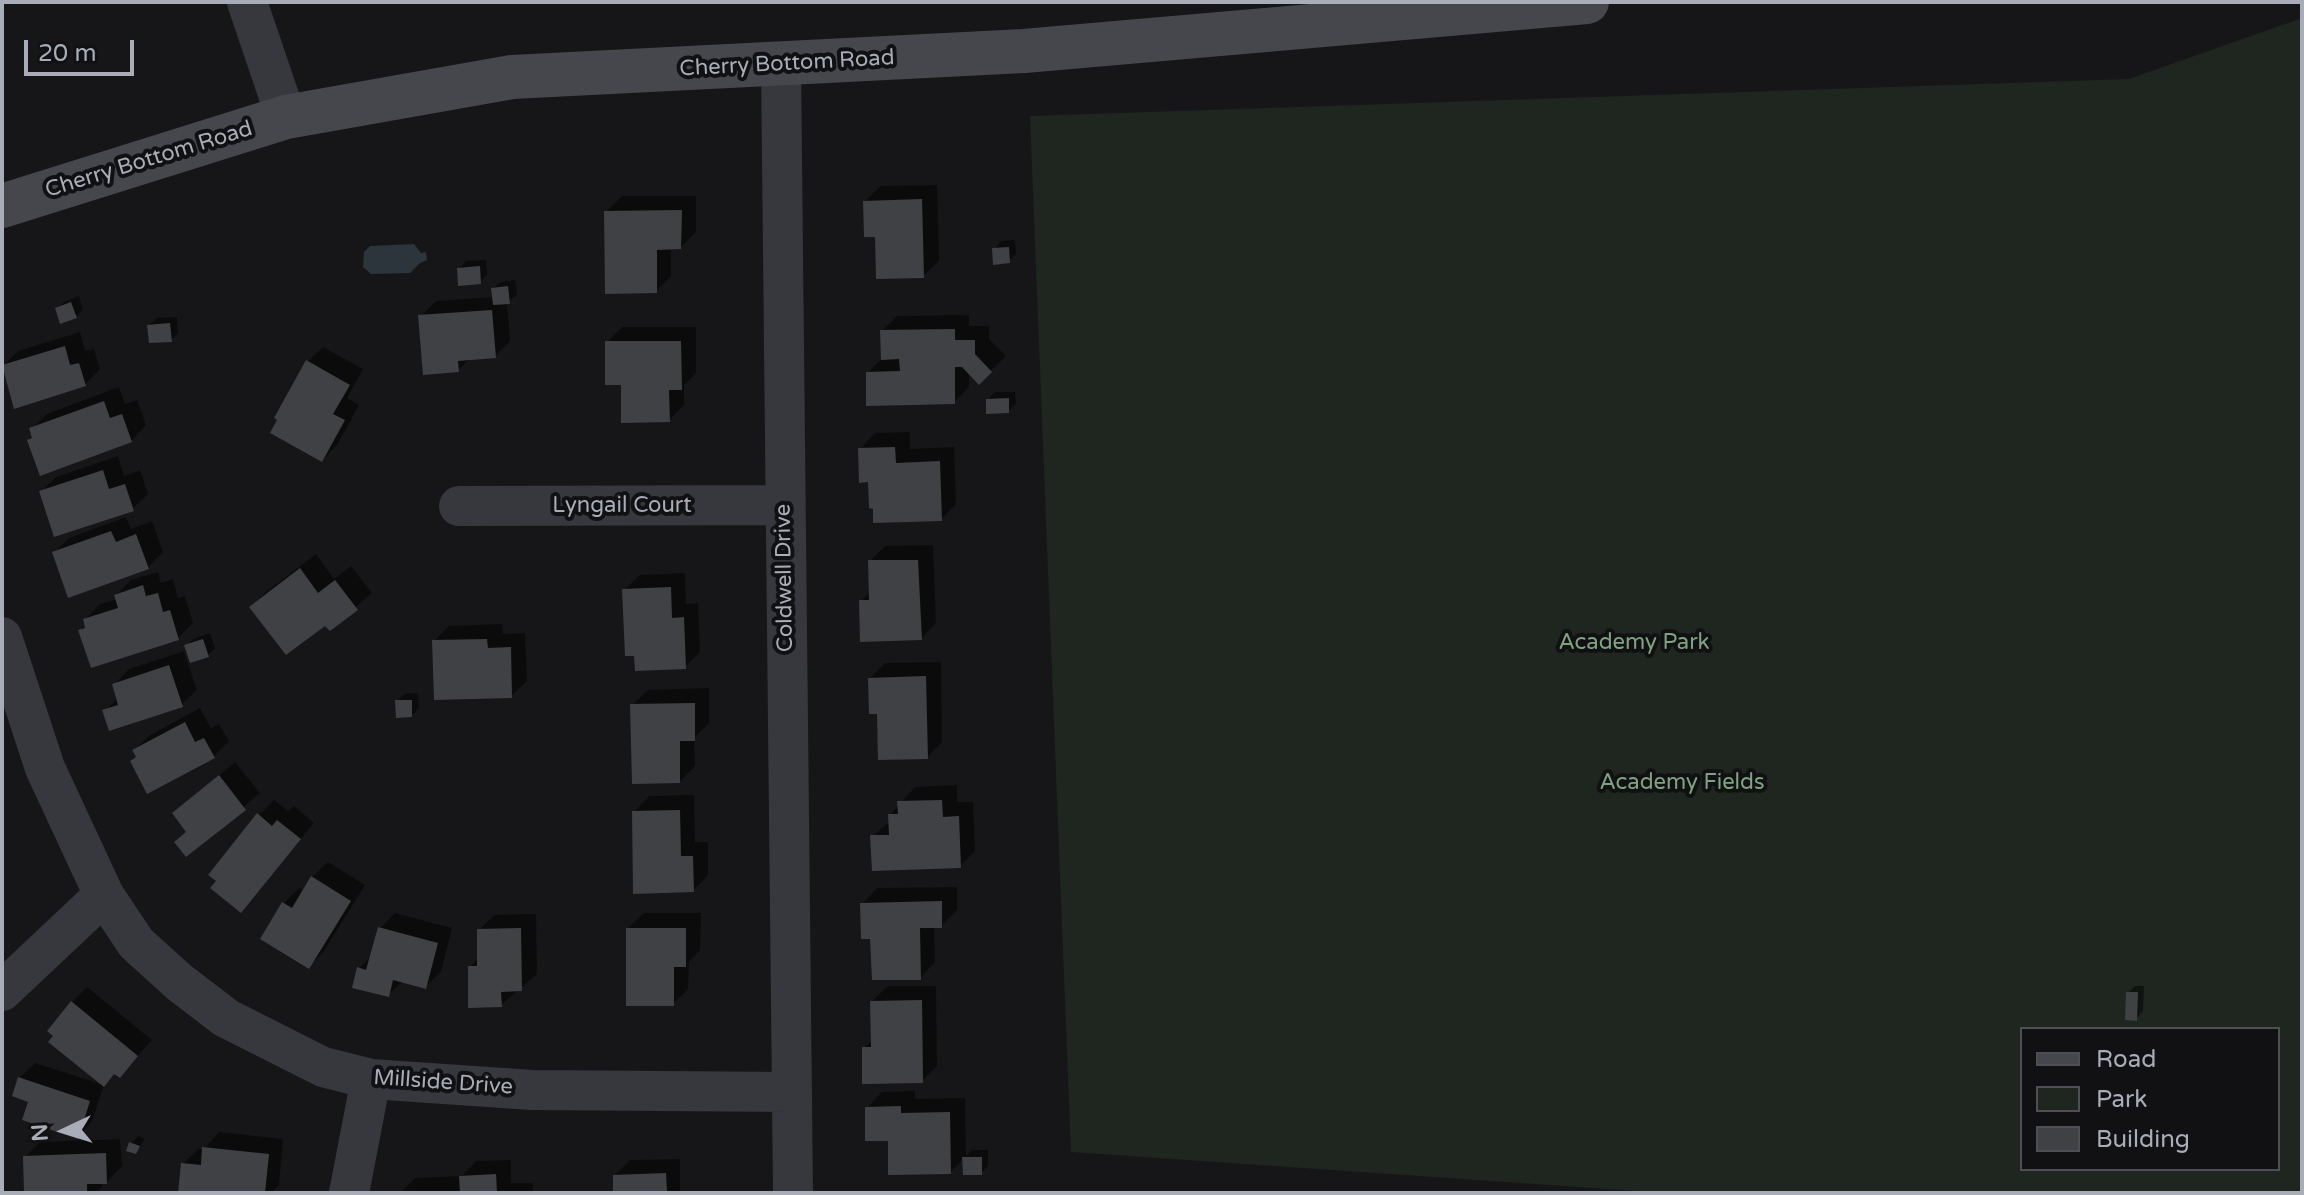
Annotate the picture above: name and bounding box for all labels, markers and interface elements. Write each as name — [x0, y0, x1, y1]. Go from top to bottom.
scale bar — [28, 24, 138, 74]
text: 20 m — [38, 39, 96, 68]
street label: Cherry Bottom Road — [679, 45, 895, 83]
street label: Cherry Bottom Road — [42, 116, 256, 204]
street label: Lyngail Court — [552, 493, 692, 519]
street label: Coldwell Drive — [771, 504, 799, 652]
park label: Academy Park — [1558, 630, 1710, 656]
park label: Academy Fields — [1599, 770, 1765, 796]
legend — [2020, 1027, 2280, 1171]
text: Road — [2096, 1045, 2156, 1074]
street label: Millside Drive — [372, 1065, 514, 1101]
text: Park — [2096, 1085, 2147, 1114]
north arrow — [24, 1091, 104, 1171]
text: N — [26, 1123, 54, 1142]
text: Building — [2096, 1125, 2190, 1154]

